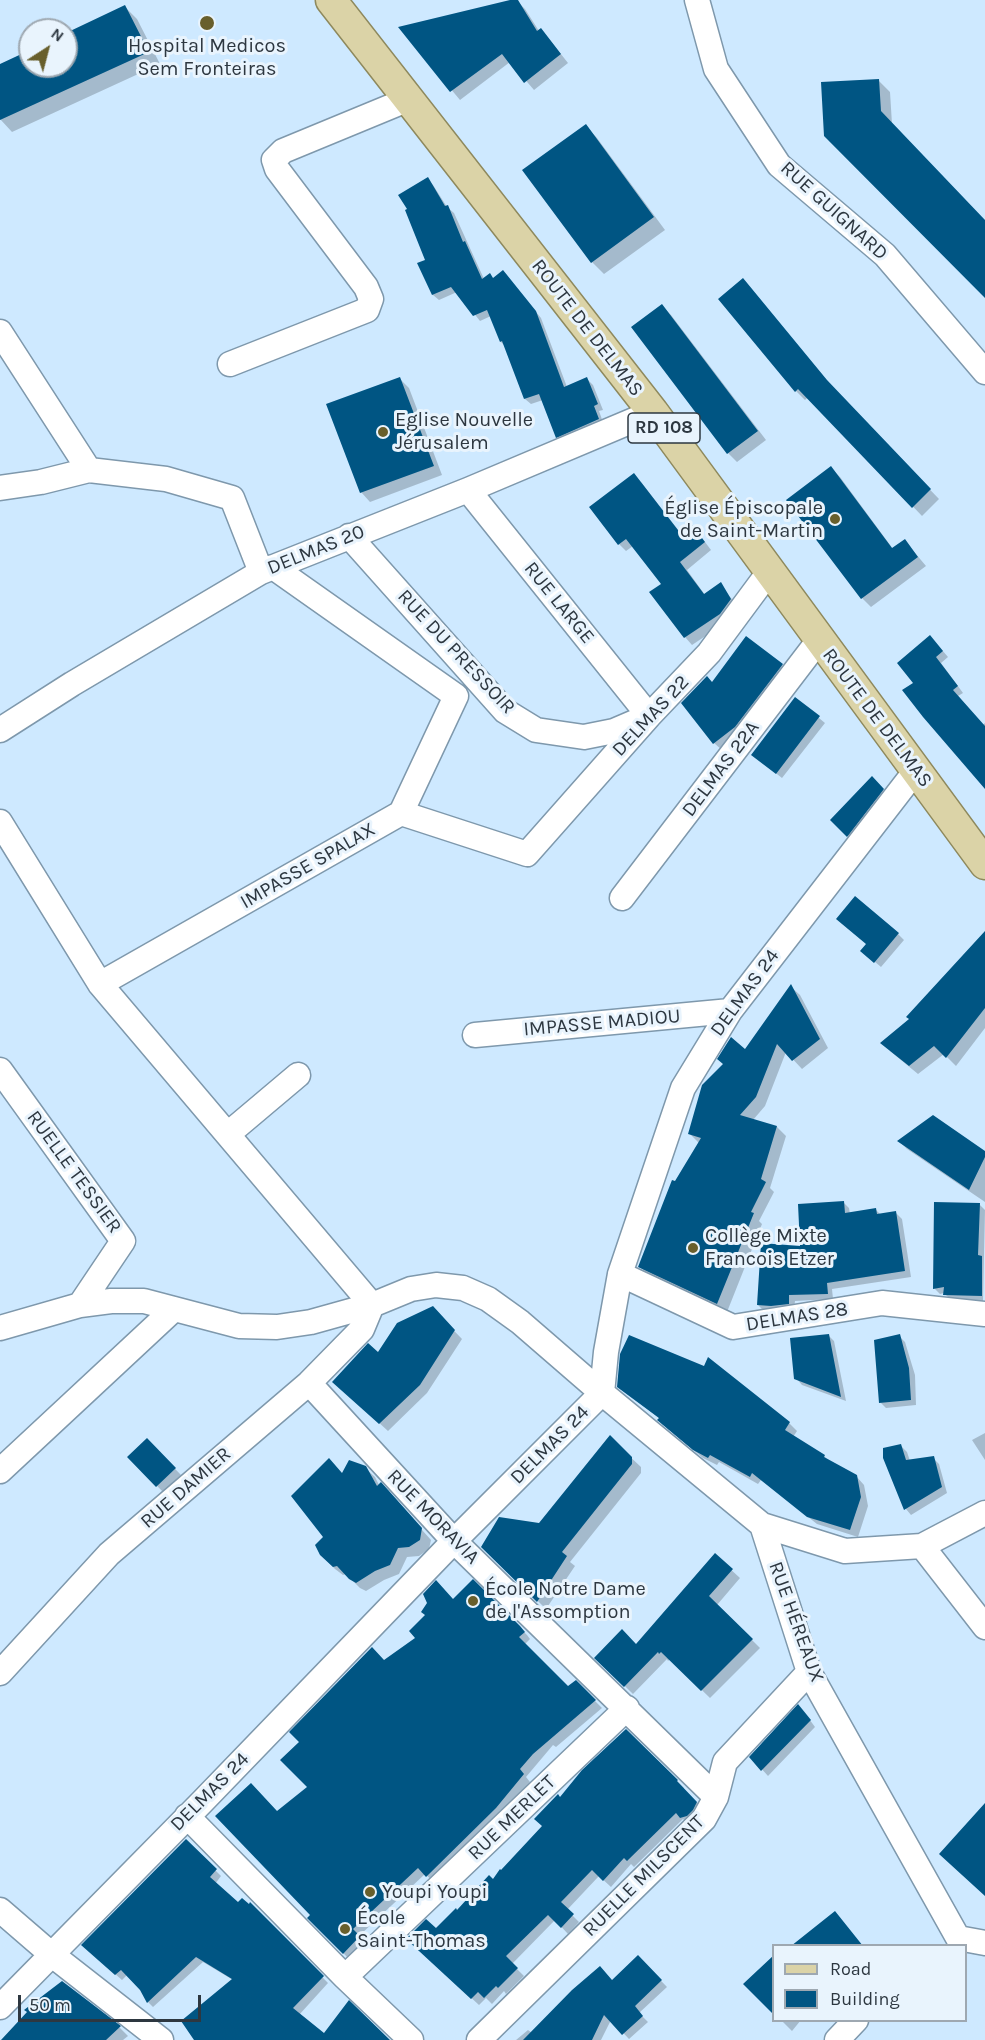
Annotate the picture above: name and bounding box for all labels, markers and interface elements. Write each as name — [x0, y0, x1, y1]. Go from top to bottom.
marker: Hospital Medicos Sem Fronteiras — [198, 14, 216, 32]
north arrow — [18, 18, 78, 78]
text: N — [47, 24, 68, 46]
place label: Hospital Medicos Sem Fronteiras — [128, 34, 286, 81]
street label: RUE GUIGNARD — [775, 156, 893, 266]
street label: ROUTE DE DELMAS — [526, 255, 648, 401]
place label: Eglise Nouvelle Jérusalem — [395, 408, 533, 455]
road number: RD 108 — [628, 413, 700, 443]
marker: Eglise Nouvelle Jérusalem — [376, 425, 390, 439]
place label: Église Épiscopale de Saint-Martin — [664, 496, 823, 543]
marker: Église Épiscopale de Saint-Martin — [828, 512, 842, 526]
street label: DELMAS 20 — [264, 520, 368, 580]
street label: RUE LARGE — [519, 557, 599, 649]
street label: RUE DU PRESSOIR — [392, 585, 520, 719]
street label: ROUTE DE DELMAS — [817, 644, 937, 792]
street label: DELMAS 22 — [607, 670, 695, 762]
street label: DELMAS 22A — [677, 716, 765, 822]
street label: IMPASSE SPALAX — [236, 818, 380, 914]
street label: DELMAS 24 — [705, 945, 785, 1041]
street label: IMPASSE MADIOU — [522, 1004, 682, 1042]
street label: RUELLE TESSIER — [21, 1106, 127, 1238]
place label: Collège Mixte Francois Etzer — [705, 1224, 834, 1271]
marker: Collège Mixte Francois Etzer — [686, 1241, 700, 1255]
street label: DELMAS 28 — [744, 1297, 850, 1337]
street label: DELMAS 24 — [506, 1401, 594, 1489]
street label: RUE DAMIER — [136, 1442, 236, 1534]
street label: RUE MORAVIA — [382, 1465, 484, 1569]
street label: RUE HÉREAUX — [763, 1558, 829, 1686]
place label: École Notre Dame de l'Assomption — [485, 1577, 646, 1624]
marker: École Notre Dame de l'Assomption — [466, 1594, 480, 1608]
street label: DELMAS 24 — [166, 1748, 254, 1836]
street label: RUE MERLET — [463, 1770, 561, 1866]
street label: RUELLE MILSCENT — [578, 1810, 710, 1942]
place label: Youpi Youpi — [382, 1880, 487, 1904]
marker: Youpi Youpi — [363, 1885, 377, 1899]
place label: École Saint-Thomas — [357, 1906, 486, 1953]
marker: École Saint-Thomas — [338, 1922, 352, 1936]
legend — [772, 1944, 967, 2022]
text: Road — [830, 1958, 871, 1980]
scale bar — [21, 1983, 204, 2021]
text: Building — [830, 1988, 900, 2010]
text: 50 m — [29, 1994, 71, 2016]

